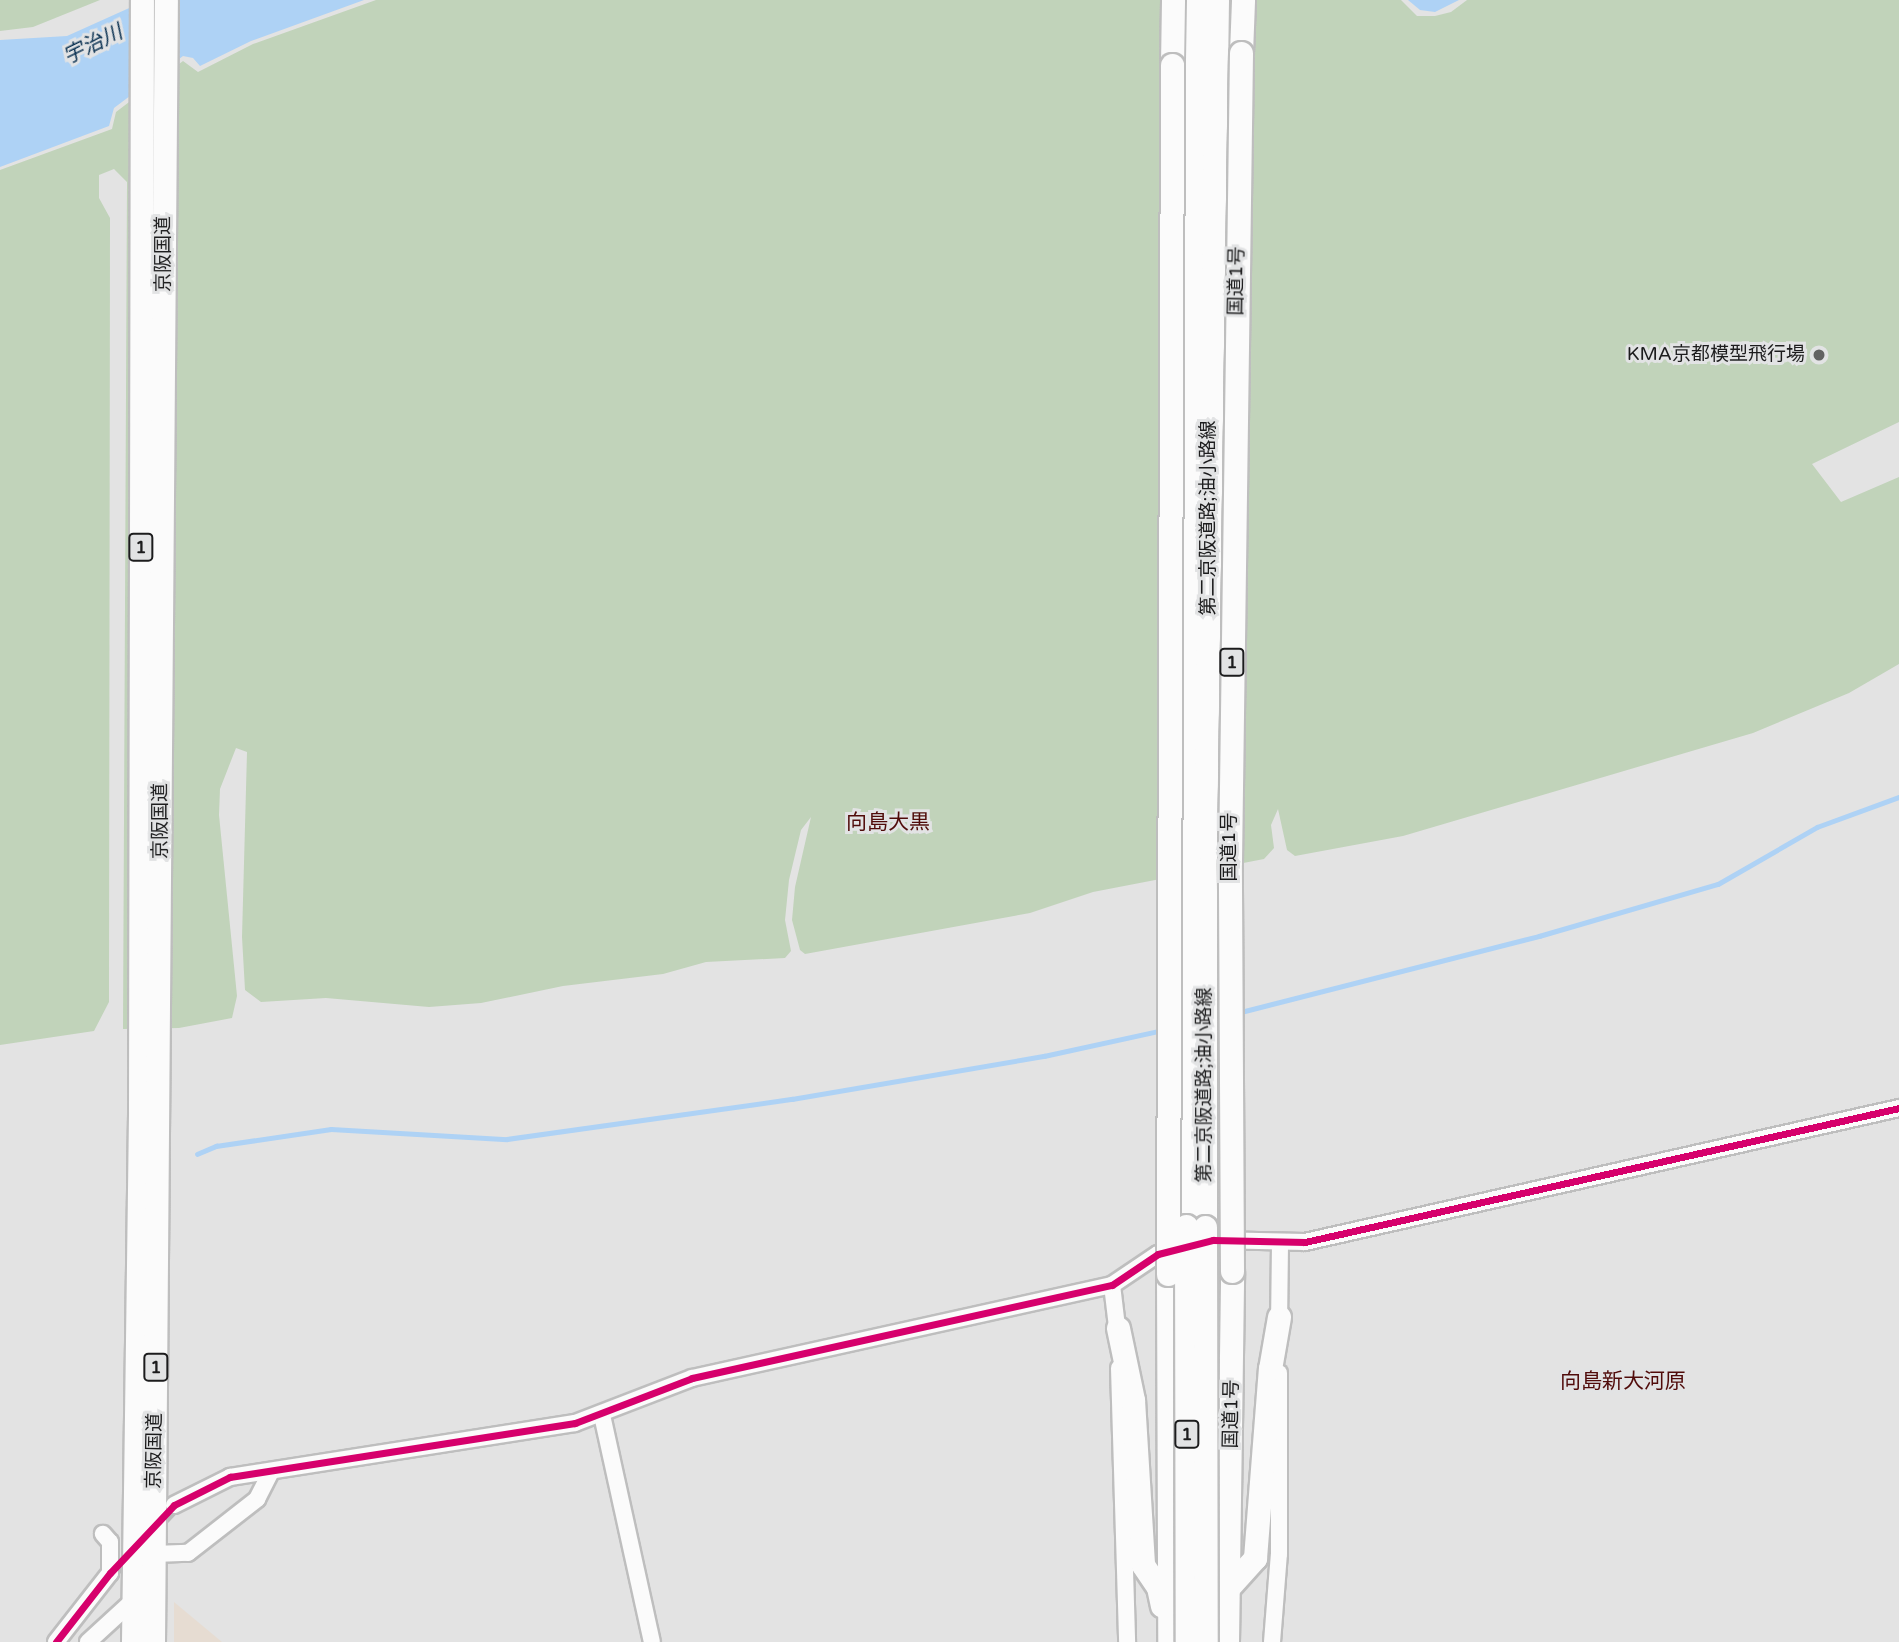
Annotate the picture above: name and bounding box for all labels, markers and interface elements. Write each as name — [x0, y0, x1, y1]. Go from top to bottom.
water label: 宇治川 — [59, 20, 127, 70]
street label: 京阪国道 — [153, 216, 175, 292]
street label: 国道1号 — [1225, 246, 1249, 316]
place label: KMA京都模型飛行場 — [1627, 344, 1805, 366]
marker: KMA京都模型飛行場 — [1811, 347, 1827, 363]
street label: 第二京阪道路;油小路線 — [1198, 421, 1220, 615]
road number: 1 — [127, 532, 155, 562]
road number: 1 — [1218, 648, 1246, 676]
street label: 京阪国道 — [150, 783, 172, 859]
district label: 向島大黒 — [846, 810, 930, 836]
street label: 国道1号 — [1219, 813, 1241, 881]
street label: 第二京阪道路;油小路線 — [1194, 988, 1216, 1182]
road number: 1 — [142, 1352, 170, 1382]
district label: 向島新大河原 — [1560, 1369, 1686, 1395]
street label: 国道1号 — [1220, 1379, 1244, 1449]
street label: 京阪国道 — [143, 1413, 167, 1489]
road number: 1 — [1173, 1420, 1201, 1448]

